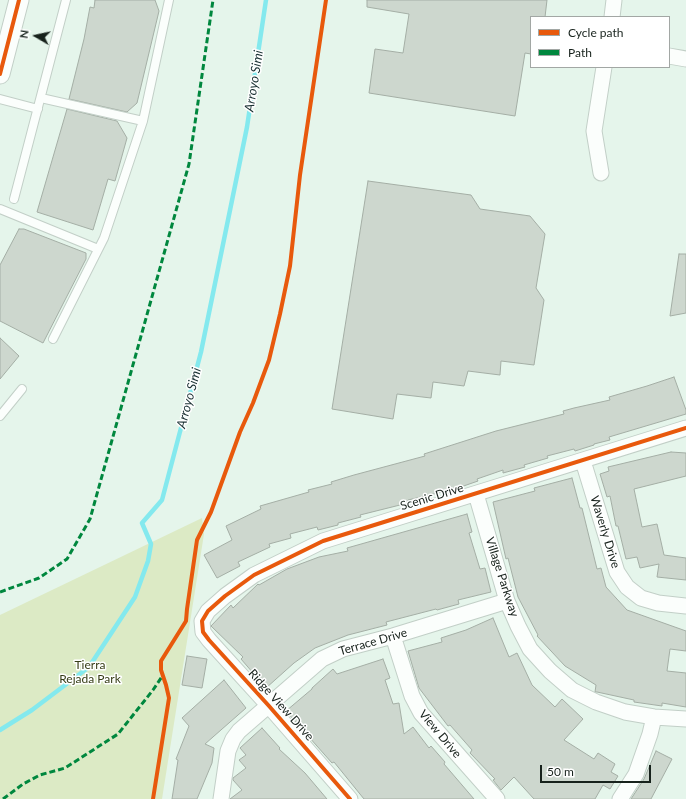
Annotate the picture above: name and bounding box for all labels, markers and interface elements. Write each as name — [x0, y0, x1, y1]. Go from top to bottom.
north arrow — [16, 16, 56, 56]
legend — [530, 16, 670, 68]
text: Cycle path — [568, 25, 623, 40]
text: N — [17, 29, 31, 39]
text: Path — [568, 45, 592, 60]
water label: Arroyo Simi — [241, 49, 267, 113]
water label: Arroyo Simi — [173, 366, 205, 430]
street label: Scenic Drive — [399, 481, 465, 513]
street label: Waverly Drive — [587, 494, 623, 570]
street label: Village Parkway — [482, 535, 522, 619]
street label: Terrace Drive — [337, 625, 409, 659]
park label: Tierra Rejada Park — [59, 658, 121, 686]
street label: Ridge View Drive — [245, 666, 317, 744]
street label: View Drive — [416, 707, 464, 761]
scale bar — [542, 757, 653, 783]
text: 50 m — [547, 764, 574, 779]

